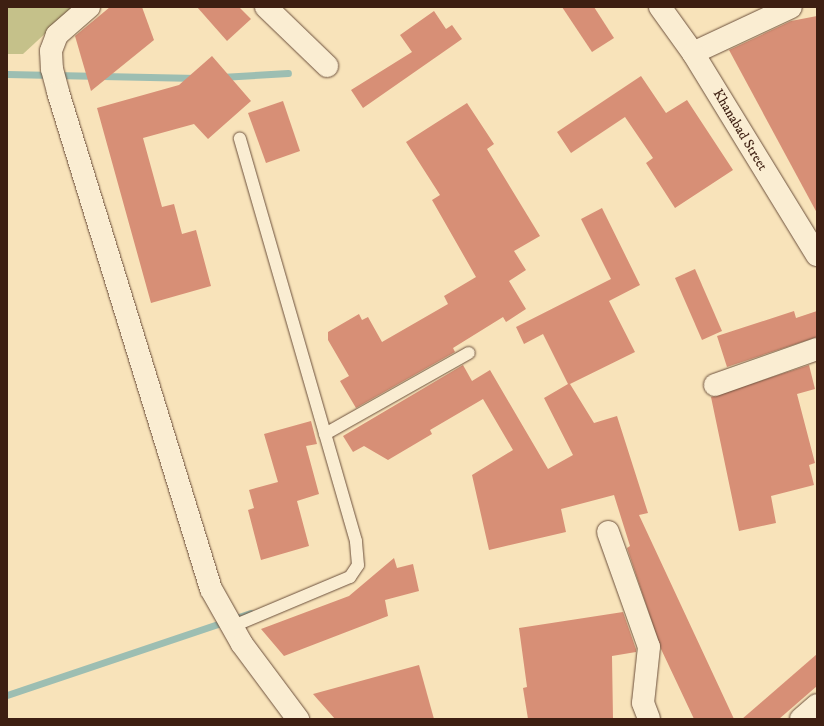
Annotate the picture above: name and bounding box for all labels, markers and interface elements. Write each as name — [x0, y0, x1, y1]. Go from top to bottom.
street label: Khanabad Street — [709, 86, 771, 174]

